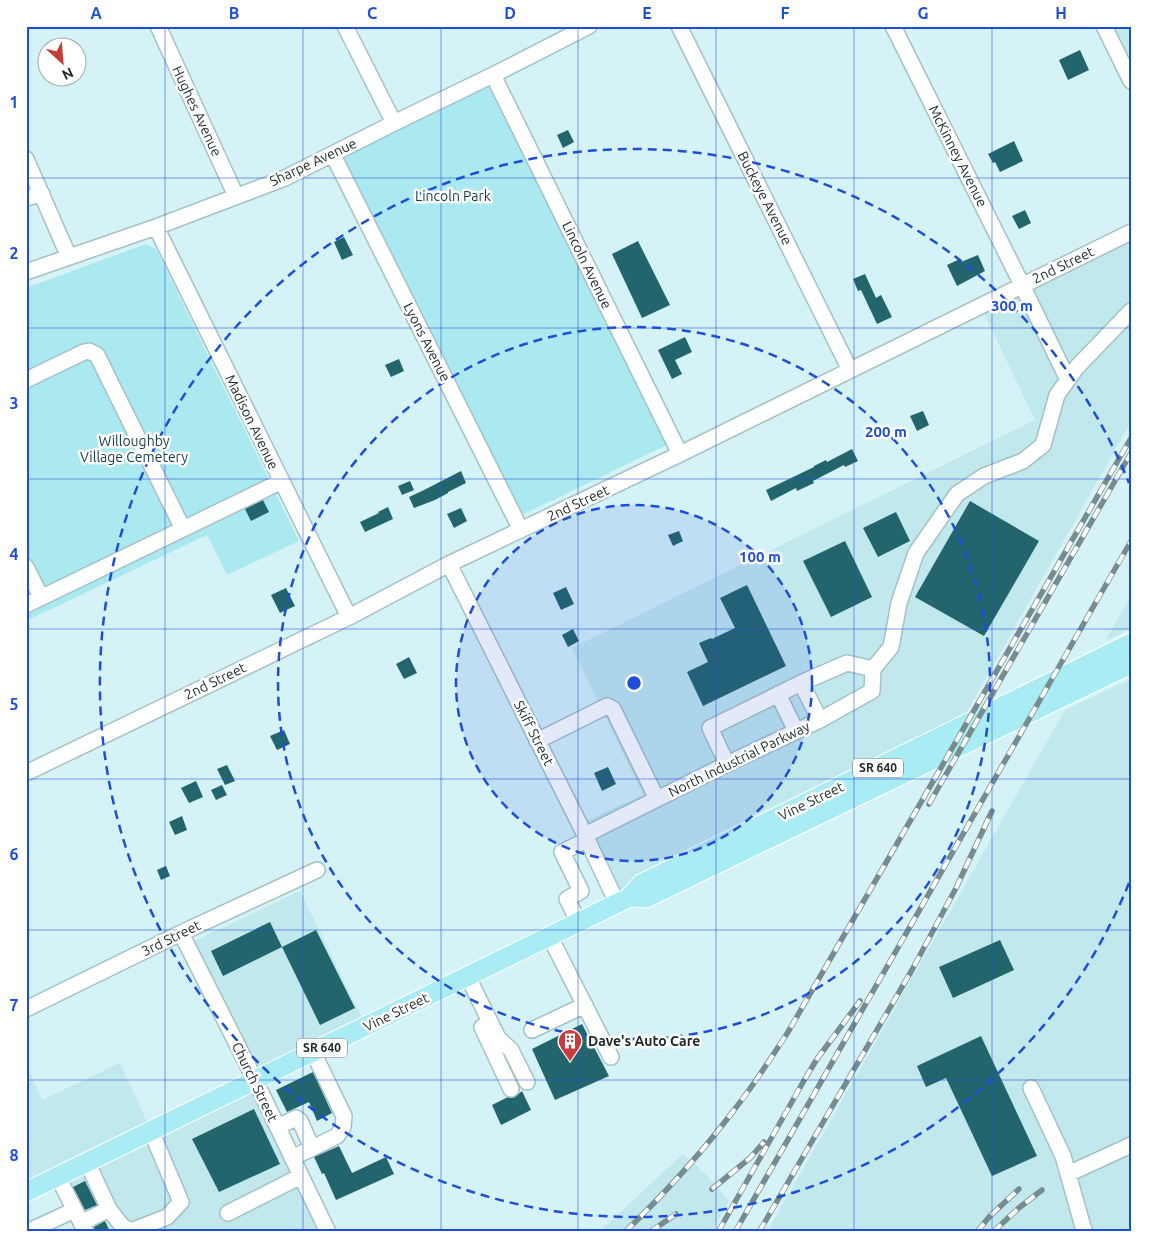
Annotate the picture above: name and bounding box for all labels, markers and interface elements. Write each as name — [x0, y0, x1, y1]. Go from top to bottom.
text: A — [90, 4, 102, 22]
text: B — [229, 4, 239, 22]
text: C — [367, 4, 377, 22]
text: D — [504, 4, 516, 22]
text: E — [642, 4, 652, 22]
text: F — [781, 4, 790, 22]
text: G — [917, 4, 929, 22]
text: H — [1055, 4, 1067, 22]
north arrow — [38, 38, 88, 88]
street label: Hughes Avenue — [169, 63, 225, 159]
text: N — [59, 64, 76, 83]
text: 1 — [9, 93, 19, 111]
street label: McKinney Avenue — [926, 103, 990, 209]
street label: Sharpe Avenue — [267, 135, 359, 189]
street label: Buckeye Avenue — [735, 149, 795, 247]
park label: Lincoln Park — [415, 188, 491, 204]
street label: Lincoln Avenue — [559, 219, 615, 311]
street label: 2nd Street — [1030, 243, 1097, 287]
text: 2 — [9, 244, 19, 262]
text: 300 m — [991, 297, 1033, 314]
street label: Lyons Avenue — [400, 300, 454, 384]
street label: Madison Avenue — [222, 372, 282, 472]
text: 3 — [9, 394, 19, 412]
text: 200 m — [865, 423, 907, 440]
park label: Willoughby Village Cemetery — [80, 433, 188, 465]
street label: 2nd Street — [545, 482, 612, 524]
text: 4 — [9, 545, 19, 563]
text: 100 m — [739, 548, 781, 565]
street label: 2nd Street — [182, 659, 249, 703]
centre of rings — [625, 674, 643, 692]
text: 5 — [9, 695, 19, 713]
street label: Skiff Street — [511, 698, 557, 769]
street label: North Industrial Parkway — [666, 718, 812, 800]
road number: SR 640 — [853, 758, 903, 778]
street label: Vine Street — [776, 778, 847, 824]
text: 6 — [9, 845, 19, 863]
street label: 3rd Street — [139, 917, 204, 959]
street label: Vine Street — [361, 989, 432, 1035]
text: 7 — [9, 996, 19, 1014]
building icon: Dave's Auto Care — [557, 1028, 583, 1062]
place label: Dave's Auto Care — [588, 1033, 700, 1049]
road number: SR 640 — [297, 1038, 347, 1058]
street label: Church Street — [229, 1040, 281, 1125]
text: 8 — [9, 1146, 19, 1164]

